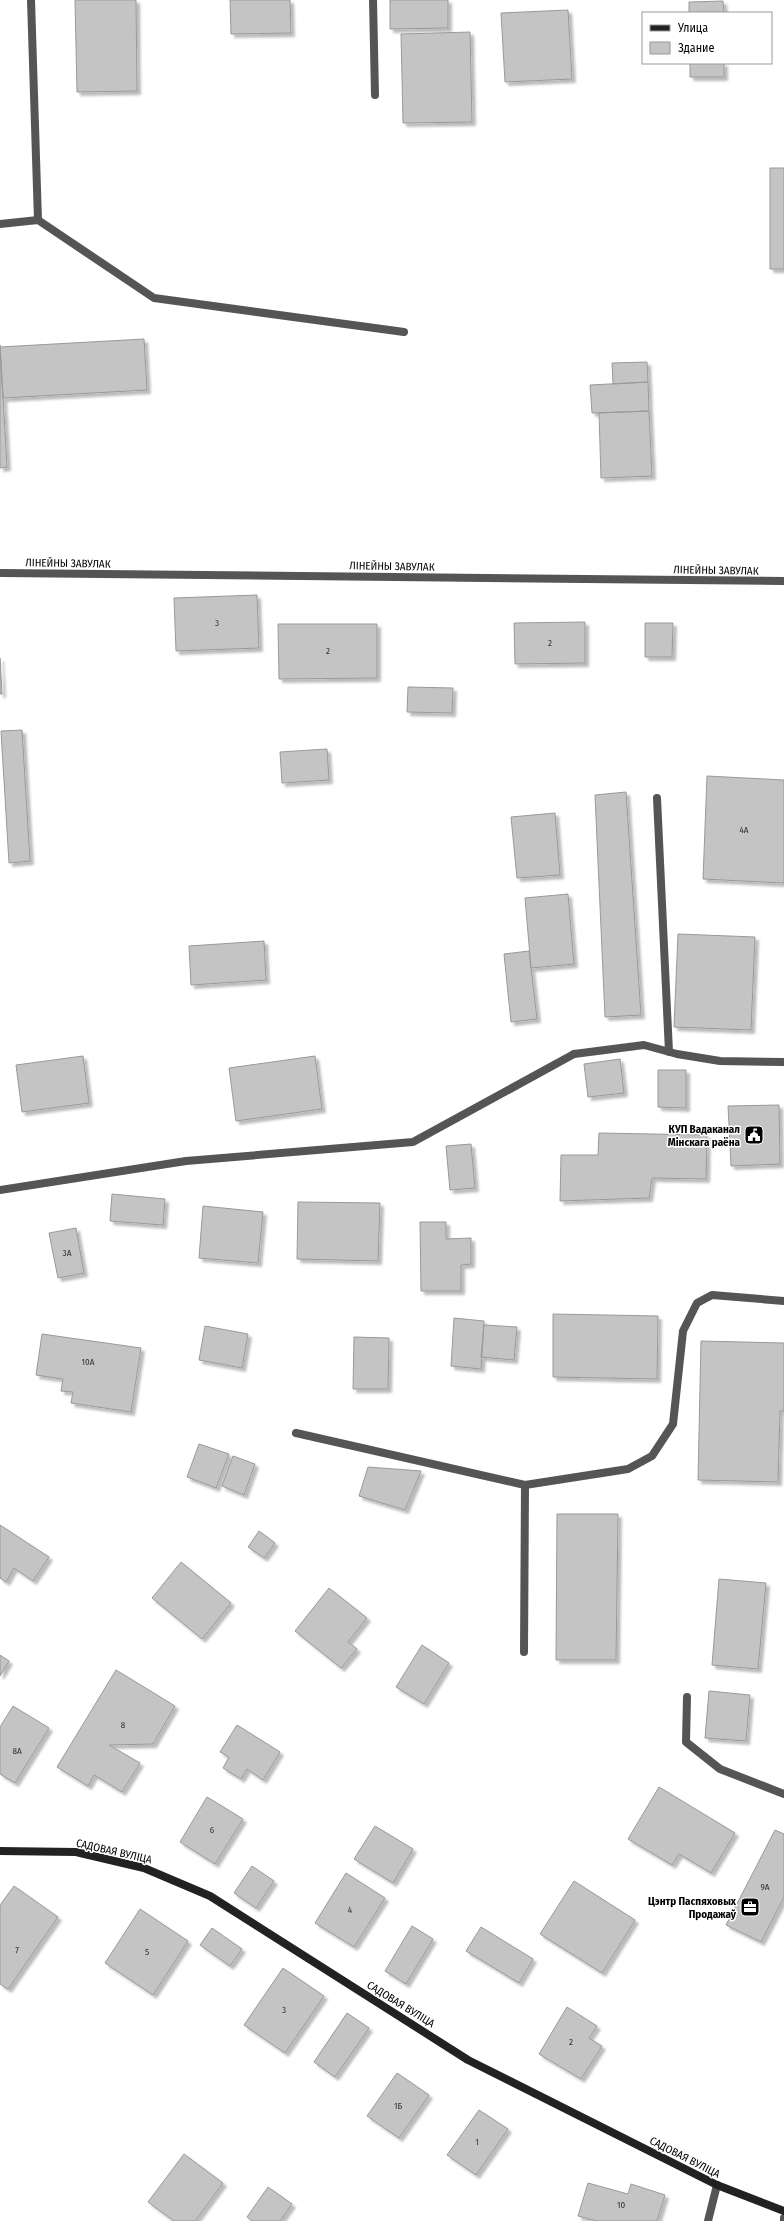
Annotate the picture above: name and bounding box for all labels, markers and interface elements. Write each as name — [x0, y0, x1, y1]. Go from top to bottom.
legend — [642, 12, 772, 64]
text: Улица — [677, 21, 708, 35]
text: Здание — [678, 41, 714, 55]
street label: ЛІНЕЙНЫ ЗАВУЛАК — [25, 556, 111, 571]
street label: ЛІНЕЙНЫ ЗАВУЛАК — [349, 559, 435, 574]
street label: ЛІНЕЙНЫ ЗАВУЛАК — [673, 563, 759, 578]
house number: 3 — [215, 618, 219, 628]
house number: 2 — [548, 638, 552, 648]
house number: 2 — [326, 646, 330, 656]
house number: 4А — [739, 825, 749, 835]
place label: КУП Вадаканал Мінскага раёна — [668, 1123, 741, 1149]
public building icon: КУП Вадаканал Мінскага раёна — [743, 1124, 765, 1146]
house number: 3А — [63, 1248, 72, 1258]
house number: 10А — [82, 1357, 95, 1367]
house number: 8 — [121, 1720, 126, 1730]
house number: 8А — [12, 1746, 22, 1756]
house number: 6 — [210, 1825, 215, 1835]
street label: САДОВАЯ ВУЛІЦА — [75, 1836, 153, 1867]
house number: 9А — [760, 1882, 770, 1892]
place label: Цэнтр Паспяховых Продажаў — [648, 1895, 737, 1921]
office icon: Цэнтр Паспяховых Продажаў — [739, 1896, 761, 1918]
house number: 4 — [348, 1905, 353, 1915]
house number: 7 — [15, 1945, 19, 1955]
house number: 5 — [145, 1947, 149, 1957]
street label: САДОВАЯ ВУЛІЦА — [364, 1978, 437, 2031]
house number: 3 — [282, 2005, 286, 2015]
house number: 2 — [569, 2037, 573, 2047]
house number: 1Б — [394, 2101, 402, 2111]
street label: САДОВАЯ ВУЛІЦА — [647, 2134, 722, 2181]
house number: 1 — [475, 2137, 479, 2147]
house number: 10 — [617, 2200, 625, 2210]

